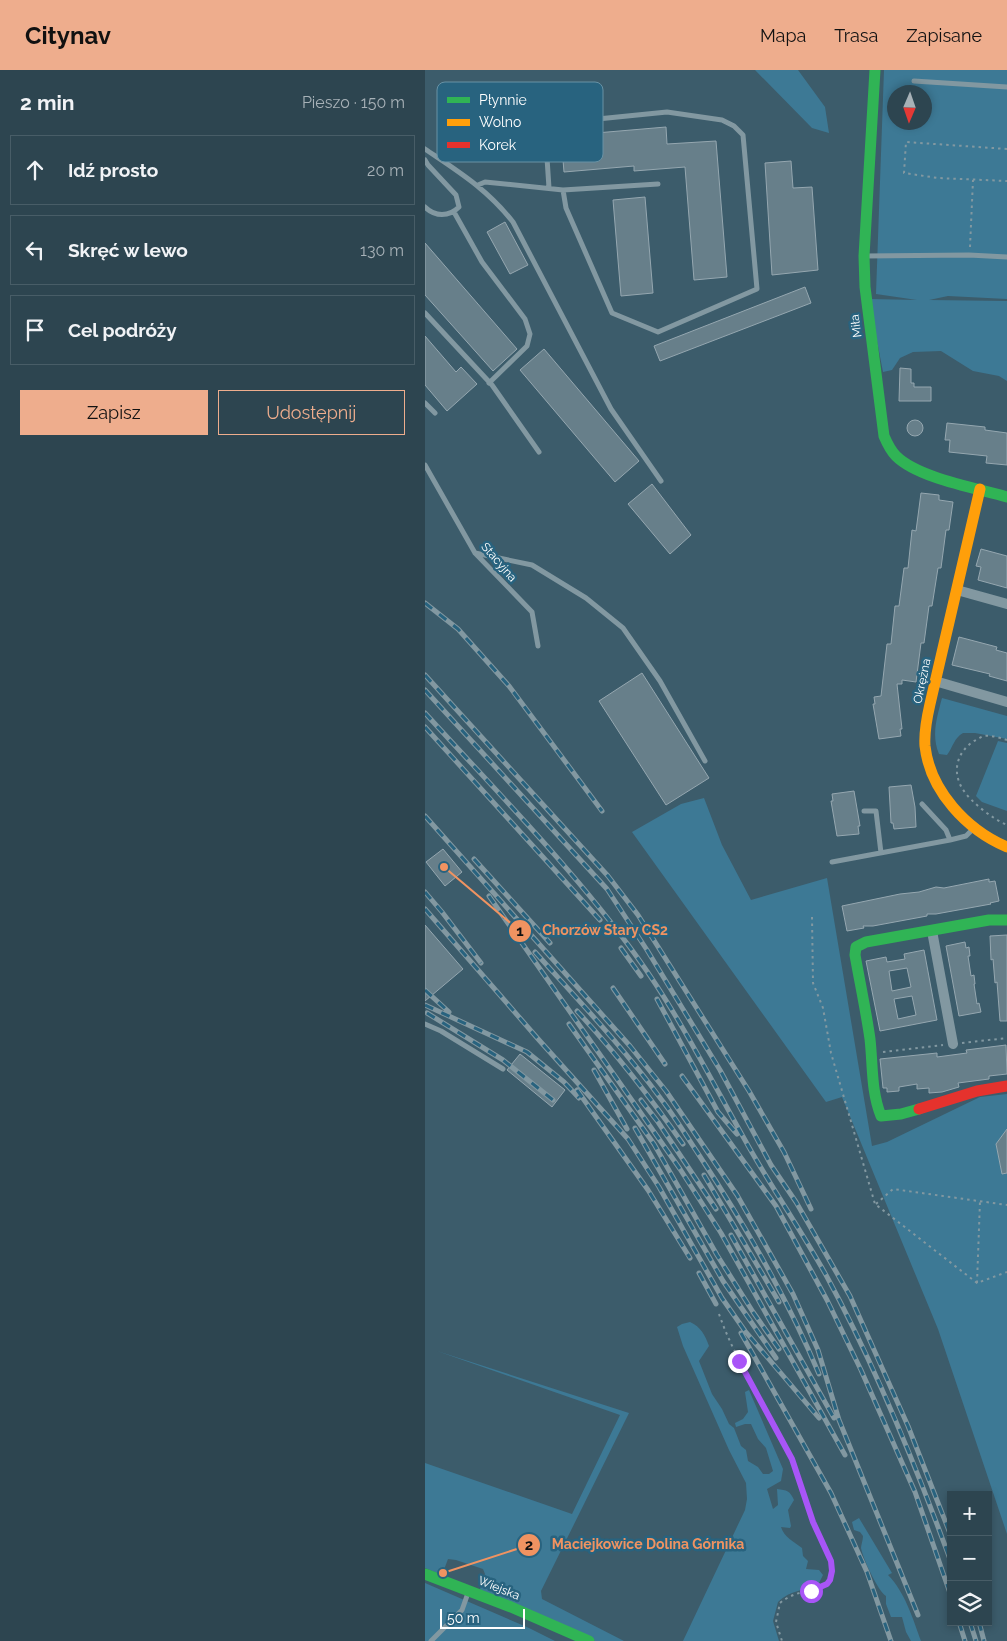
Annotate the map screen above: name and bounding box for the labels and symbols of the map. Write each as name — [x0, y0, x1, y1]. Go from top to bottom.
legend — [437, 82, 603, 162]
north arrow — [887, 85, 932, 130]
text: Płynnie — [479, 92, 527, 108]
text: Wolno — [479, 114, 521, 130]
text: Korek — [479, 137, 517, 153]
street label: Miła — [848, 314, 864, 338]
street label: Stacyjna — [478, 540, 520, 584]
street label: Okrężna — [910, 657, 934, 705]
callout: Chorzów Stary CS2 — [507, 916, 679, 945]
text: 1 — [516, 922, 524, 940]
text: Chorzów Stary CS2 — [542, 922, 668, 938]
route end — [728, 1350, 751, 1373]
callout: Maciejkowice Dolina Górnika — [517, 1530, 754, 1559]
text: 2 — [525, 1536, 533, 1554]
text: Maciejkowice Dolina Górnika — [552, 1536, 744, 1552]
street label: Wiejska — [476, 1573, 522, 1603]
route start — [800, 1580, 823, 1603]
scale bar — [440, 1606, 525, 1629]

